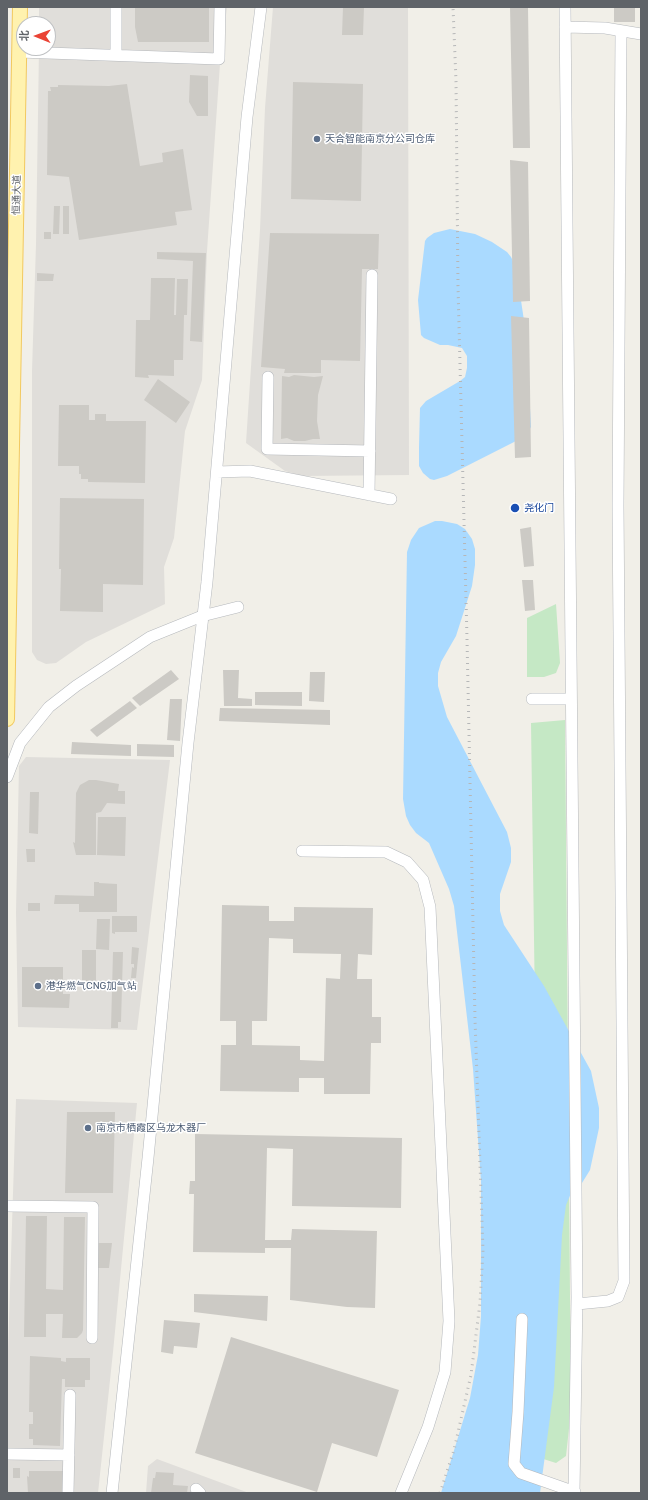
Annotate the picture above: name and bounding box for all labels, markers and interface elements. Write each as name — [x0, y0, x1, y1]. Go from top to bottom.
north arrow — [16, 16, 56, 56]
text: 北 — [18, 30, 31, 41]
place label: 天合智能南京分公司仓库 — [325, 133, 435, 145]
marker: 天合智能南京分公司仓库 — [312, 134, 322, 144]
street label: 恒通大道 — [11, 175, 23, 215]
marker: 尧化门 — [509, 502, 521, 514]
place label: 尧化门 — [524, 502, 554, 514]
place label: 港华燃气CNG加气站 — [46, 980, 136, 992]
marker: 港华燃气CNG加气站 — [33, 981, 43, 991]
place label: 南京市栖霞区乌龙木器厂 — [96, 1122, 206, 1134]
marker: 南京市栖霞区乌龙木器厂 — [83, 1123, 93, 1133]

